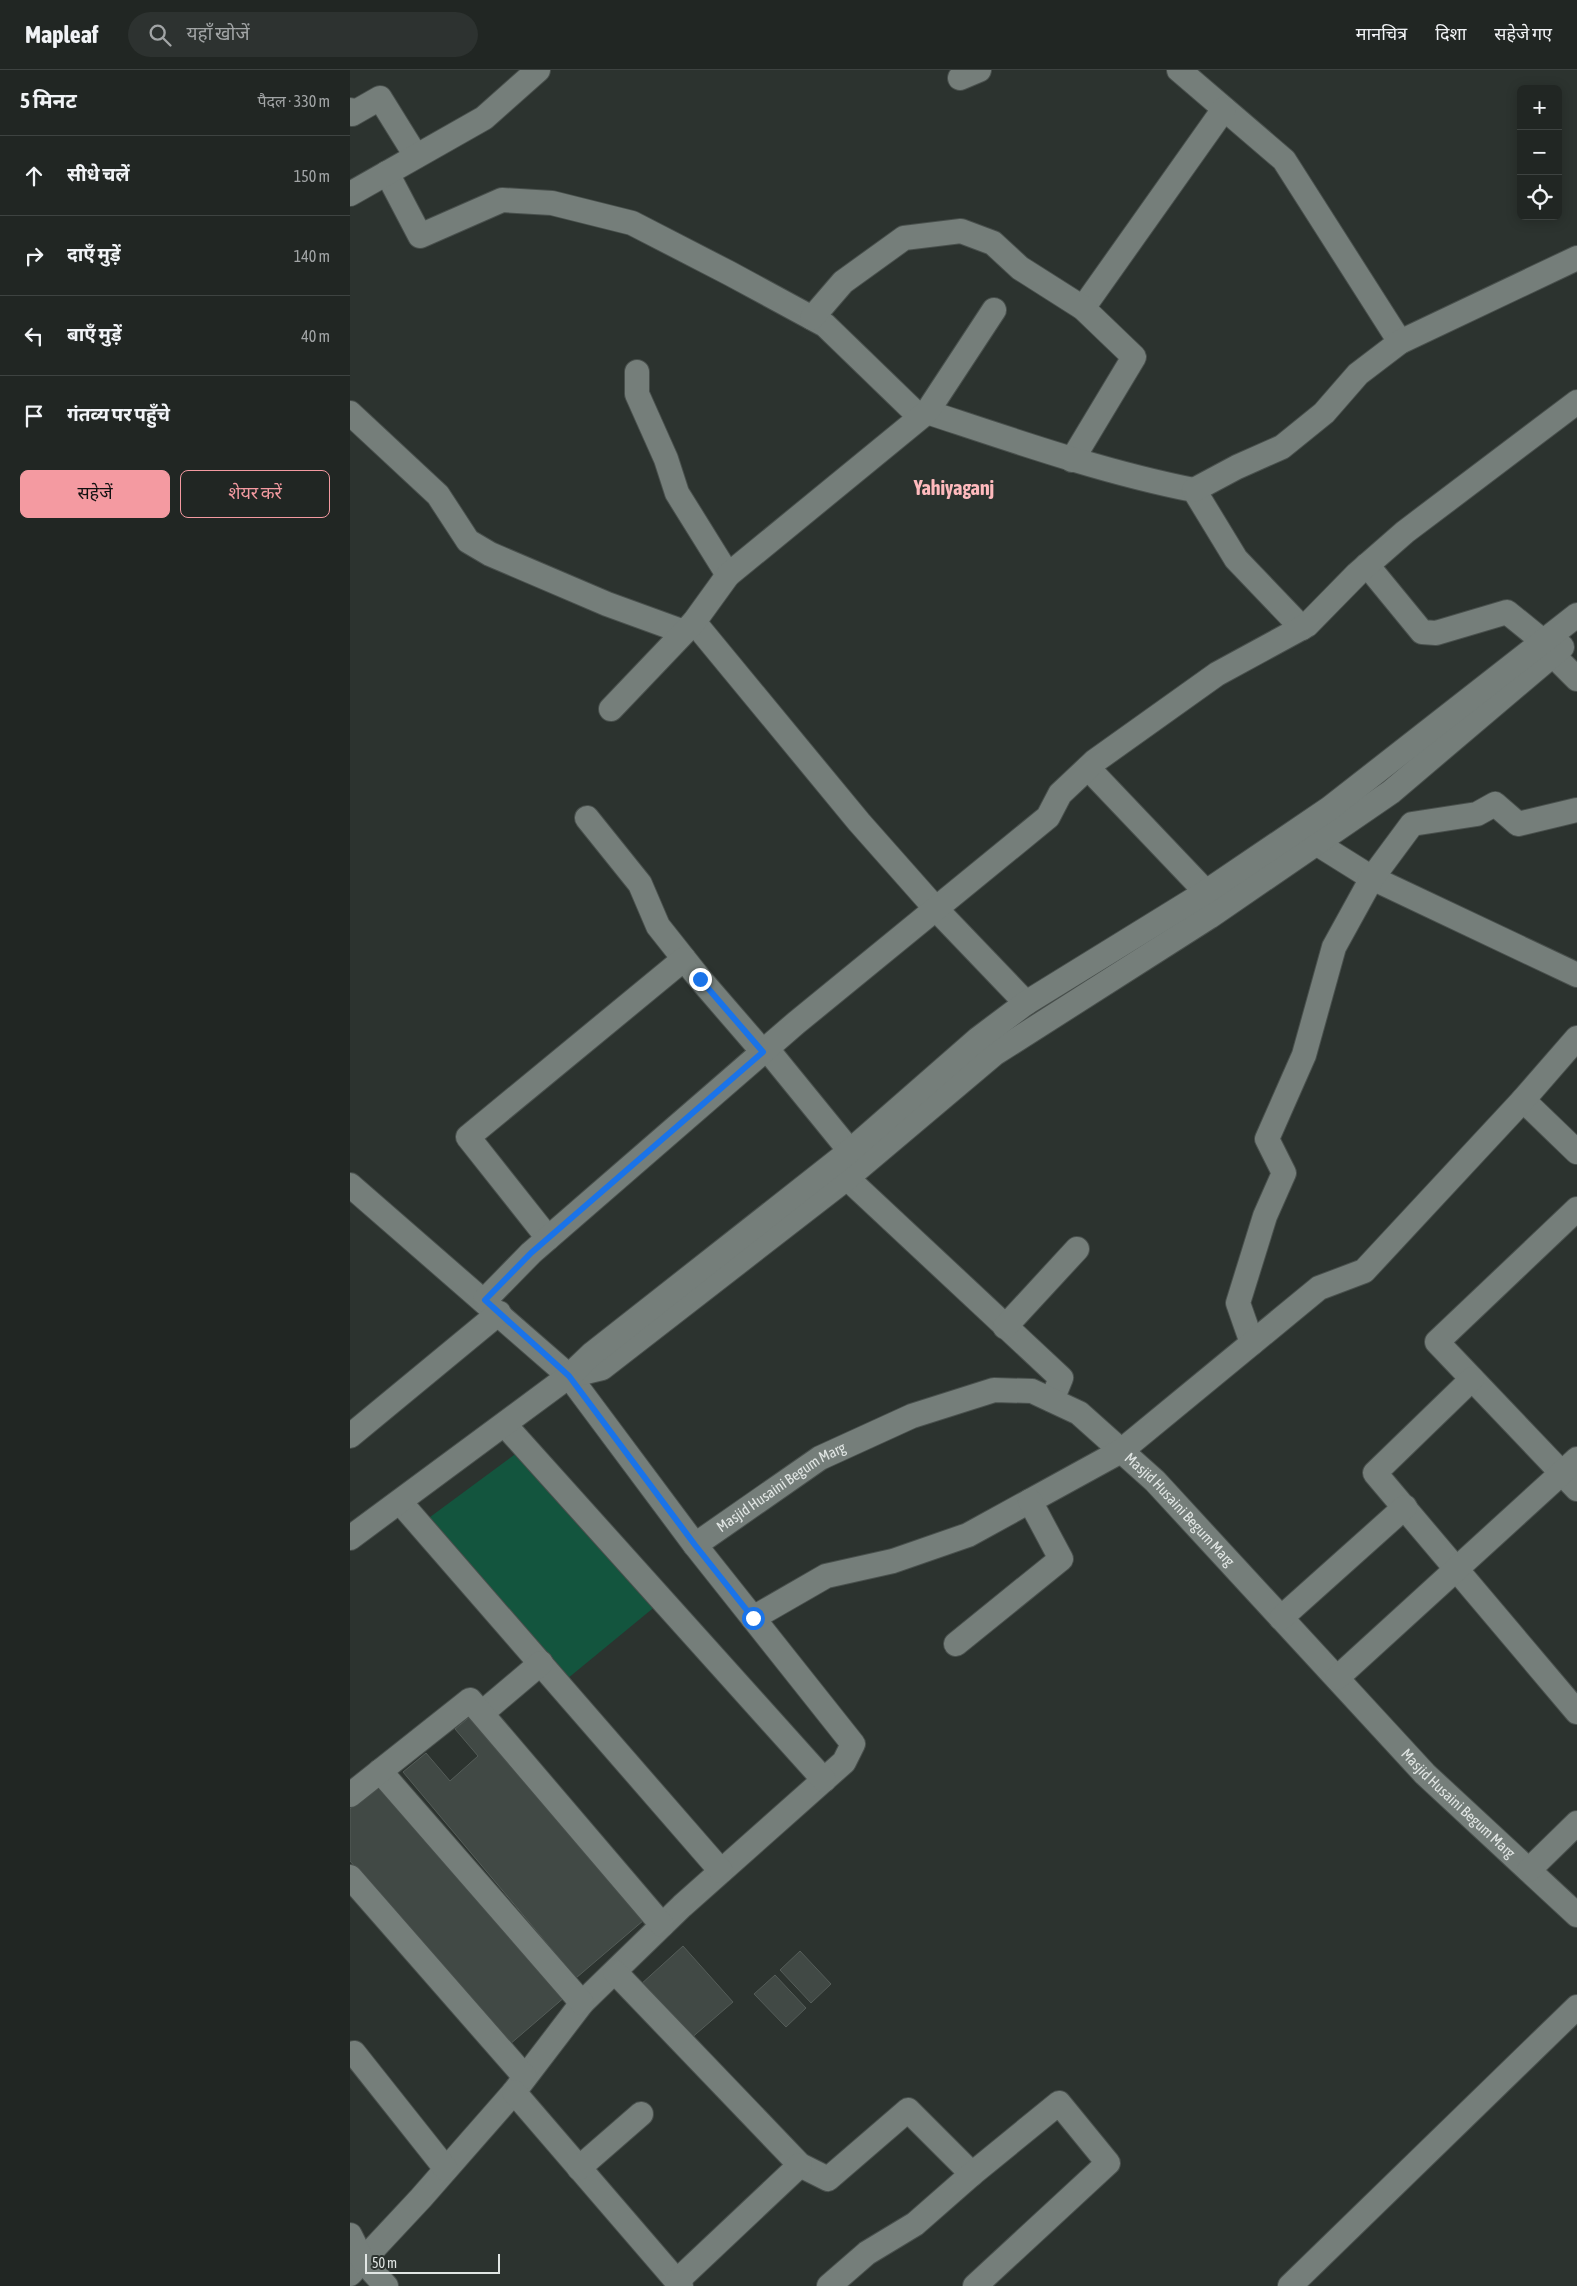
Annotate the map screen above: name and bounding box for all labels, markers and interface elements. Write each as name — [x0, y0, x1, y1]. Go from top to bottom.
search box — [128, 12, 478, 57]
text: Mapleaf — [25, 21, 98, 48]
icon: search — [146, 21, 174, 49]
text: यहाँ खोजें — [186, 22, 250, 44]
text: मानचित्र — [1356, 23, 1407, 44]
text: दिशा — [1435, 23, 1466, 44]
text: सहेजे गए — [1494, 23, 1552, 44]
map controls — [1517, 85, 1562, 220]
button: + — [1517, 85, 1562, 130]
text: 5 मिनट — [20, 88, 77, 112]
text: पैदल · 330 m — [257, 92, 330, 110]
button: − — [1517, 130, 1562, 175]
icon: ahead — [20, 162, 48, 190]
text: सीधे चलें — [67, 163, 130, 185]
text: 150 m — [294, 167, 330, 185]
button: locate — [1517, 175, 1562, 220]
icon: right — [20, 242, 48, 270]
text: दाएँ मुड़ें — [67, 243, 121, 265]
text: 140 m — [294, 247, 330, 265]
icon: left — [20, 322, 48, 350]
text: बाएँ मुड़ें — [67, 323, 122, 345]
text: 40 m — [301, 327, 330, 345]
icon: arrive — [20, 402, 48, 430]
text: गंतव्य पर पहुँचे — [67, 403, 170, 425]
button: सहेजें — [20, 470, 170, 518]
button: शेयर करें — [180, 470, 330, 518]
district label: Yahiyaganj — [913, 476, 994, 499]
route end — [689, 968, 712, 991]
street label: Masjid Husaini Begum Marg — [713, 1438, 849, 1535]
street label: Masjid Husaini Begum Marg — [1121, 1449, 1239, 1570]
route start — [742, 1607, 765, 1630]
street label: Masjid Husaini Begum Marg — [1398, 1745, 1519, 1862]
scale bar — [365, 2251, 500, 2274]
text: 50 m — [372, 2255, 397, 2271]

